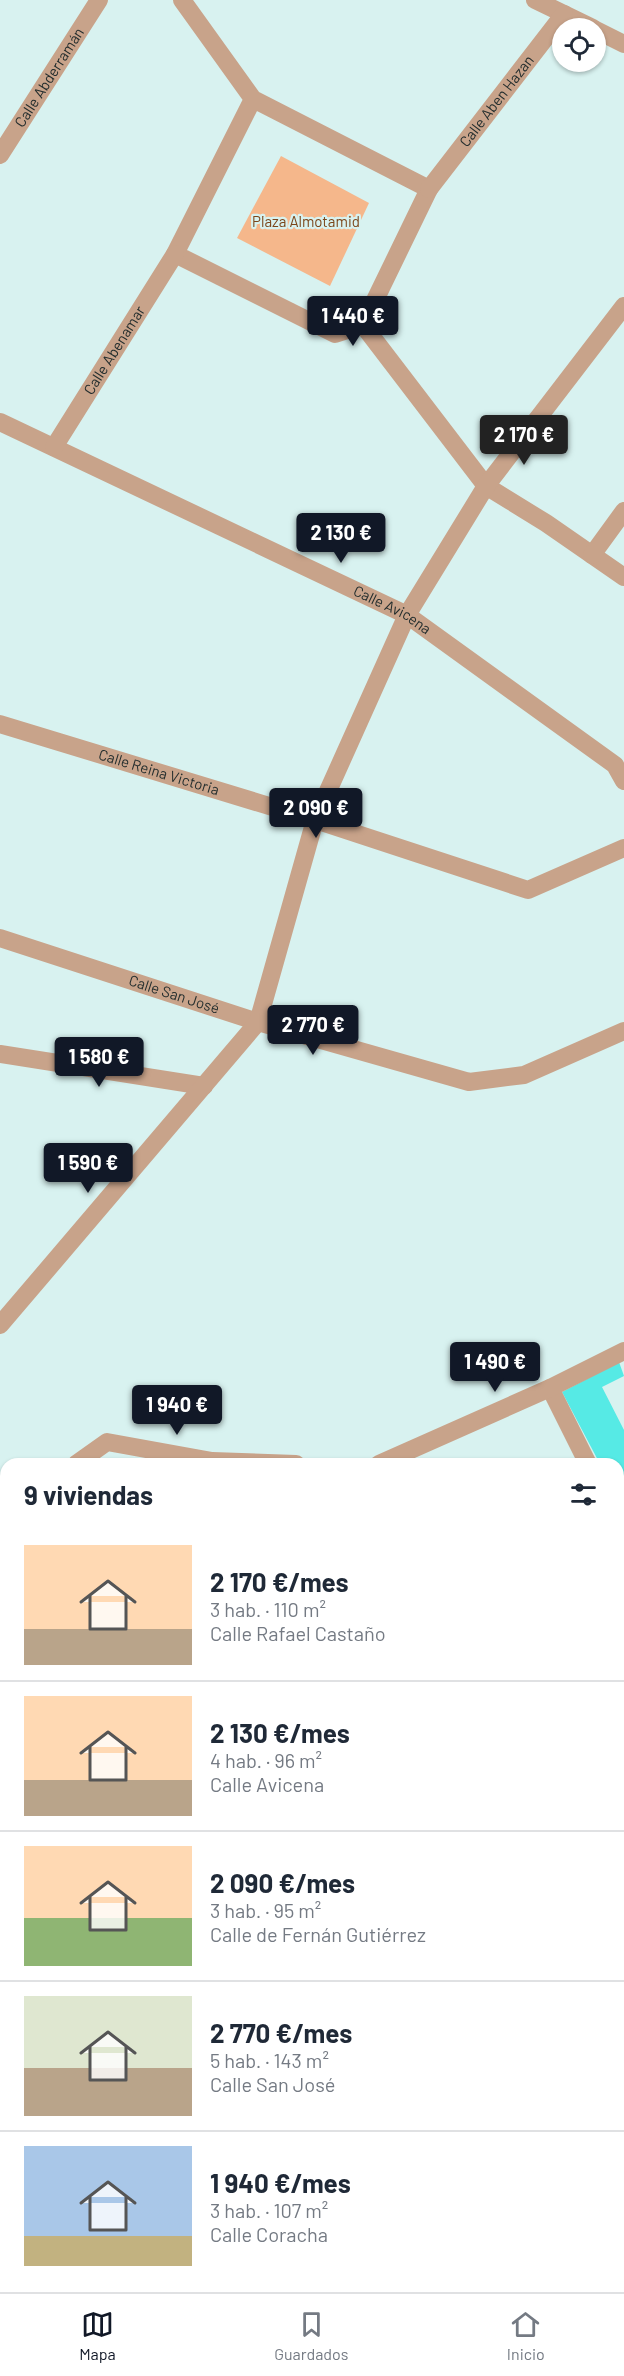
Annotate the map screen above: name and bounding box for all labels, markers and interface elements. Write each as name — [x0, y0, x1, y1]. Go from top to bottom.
map controls — [552, 18, 606, 72]
button: locate — [552, 18, 606, 72]
street label: Calle Abderramán — [10, 24, 87, 130]
street label: Calle Aben Hazan — [455, 51, 537, 150]
park label: Plaza Almotamid — [252, 212, 360, 230]
pin: 1 440 € — [298, 296, 408, 347]
street label: Calle Abenamar — [79, 302, 148, 398]
text: 1 440 € — [321, 303, 385, 327]
pin: 2 170 € — [469, 415, 579, 466]
text: 2 170 € — [494, 422, 554, 446]
pin: 2 130 € — [286, 513, 396, 564]
text: 2 130 € — [310, 520, 372, 544]
street label: Calle Avicena — [351, 581, 435, 638]
street label: Calle Reina Victoria — [97, 745, 222, 798]
pin: 2 090 € — [261, 788, 371, 839]
text: 2 090 € — [283, 795, 349, 819]
street label: Calle San José — [127, 971, 222, 1017]
pin: 2 770 € — [258, 1005, 368, 1056]
text: 2 770 € — [281, 1012, 345, 1036]
pin: 1 580 € — [44, 1037, 154, 1088]
text: 1 580 € — [69, 1044, 129, 1068]
pin: 1 590 € — [33, 1143, 143, 1194]
text: 1 590 € — [58, 1150, 118, 1174]
pin: 1 490 € — [440, 1342, 550, 1393]
text: 1 490 € — [464, 1349, 526, 1373]
pin: 1 940 € — [122, 1385, 232, 1436]
text: 1 940 € — [146, 1392, 208, 1416]
icon: filters — [567, 1478, 600, 1511]
text: 9 viviendas — [24, 1479, 153, 1510]
text: 2 170 €/mes — [210, 1566, 349, 1597]
icon: home — [72, 1569, 144, 1641]
text: 3 hab. · 110 m² — [210, 1597, 326, 1621]
text: Calle Rafael Castaño — [210, 1621, 386, 1645]
text: 2 130 €/mes — [210, 1717, 350, 1748]
icon: home — [72, 1720, 144, 1792]
text: 4 hab. · 96 m² — [210, 1748, 322, 1772]
text: Calle Avicena — [210, 1772, 324, 1796]
text: 2 090 €/mes — [210, 1867, 355, 1898]
icon: home — [72, 1870, 144, 1942]
text: 3 hab. · 95 m² — [210, 1898, 321, 1922]
text: Calle de Fernán Gutiérrez — [210, 1922, 426, 1946]
text: 2 770 €/mes — [210, 2017, 352, 2048]
icon: home — [72, 2020, 144, 2092]
text: 5 hab. · 143 m² — [210, 2048, 329, 2072]
text: Calle San José — [210, 2072, 335, 2096]
text: 1 940 €/mes — [210, 2167, 351, 2198]
icon: home — [72, 2170, 144, 2242]
text: 3 hab. · 107 m² — [210, 2198, 328, 2222]
text: Calle Coracha — [210, 2222, 328, 2246]
tab: Mapa — [79, 2308, 116, 2363]
tab: Guardados — [274, 2308, 349, 2363]
tab: Inicio — [507, 2308, 545, 2363]

